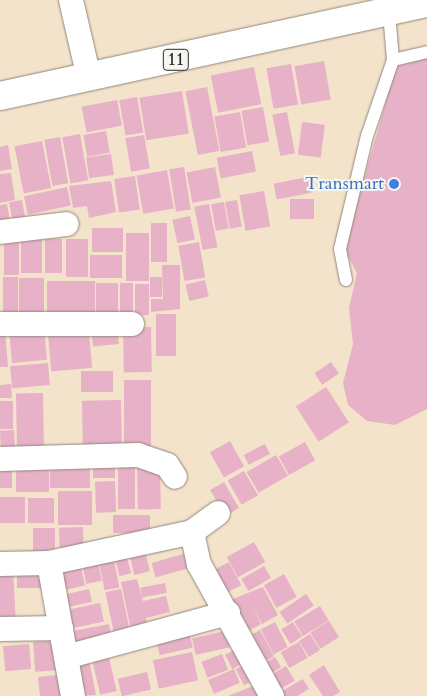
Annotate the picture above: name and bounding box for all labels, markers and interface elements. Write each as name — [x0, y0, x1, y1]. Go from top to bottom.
road number: 11 — [162, 46, 190, 74]
place label: Transmart — [305, 173, 384, 195]
marker: Transmart — [388, 178, 400, 190]

